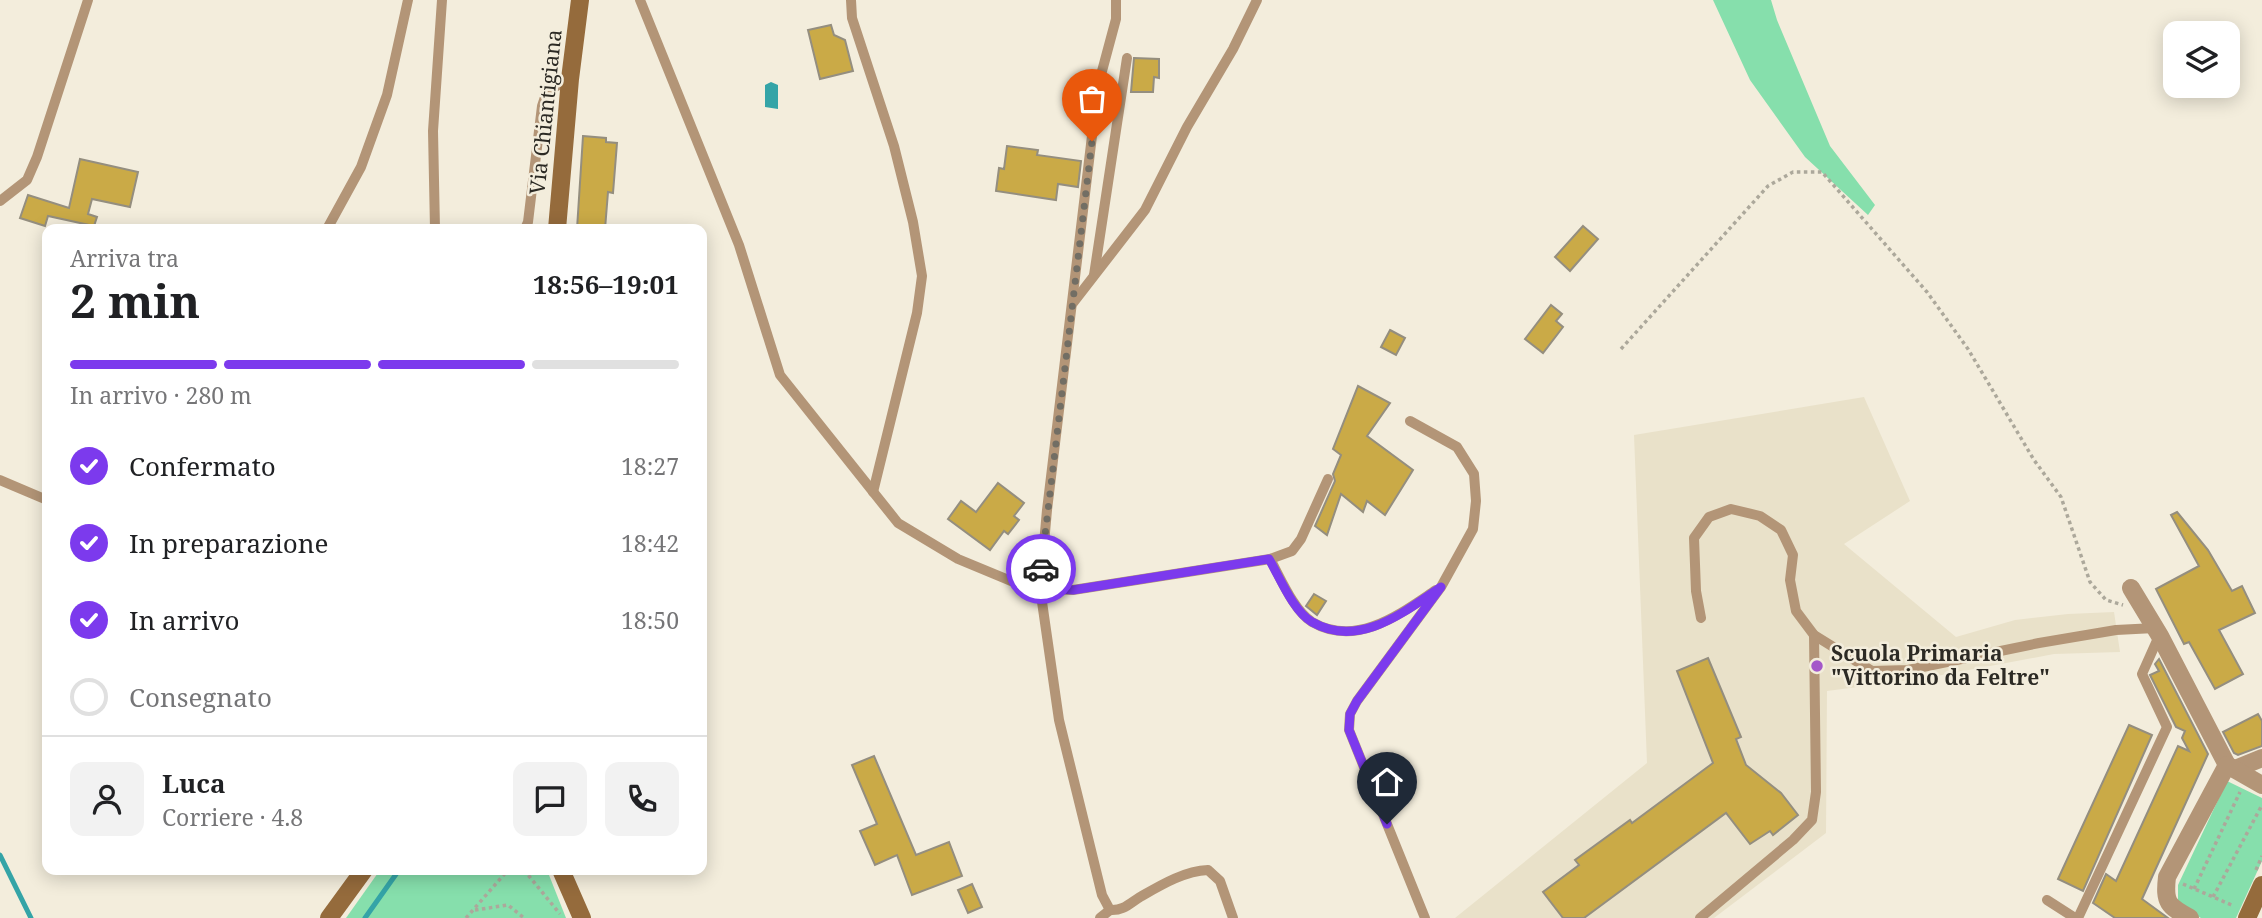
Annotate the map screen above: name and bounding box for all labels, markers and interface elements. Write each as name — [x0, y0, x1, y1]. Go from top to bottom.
map controls — [2163, 21, 2240, 98]
button: layers — [2163, 21, 2240, 98]
street label: Via Chiantigiana — [522, 28, 568, 196]
pin — [1062, 69, 1122, 141]
icon: bag — [1073, 80, 1111, 118]
text: Arriva tra — [70, 242, 179, 274]
text: 18:56–19:01 — [533, 266, 679, 302]
text: 2 min — [70, 269, 200, 331]
text: In arrivo · 280 m — [70, 379, 252, 411]
icon: check — [70, 447, 108, 485]
text: Confermato — [129, 448, 276, 484]
text: 18:27 — [621, 450, 679, 482]
icon: check — [70, 524, 108, 562]
text: In preparazione — [129, 525, 328, 561]
text: 18:42 — [621, 527, 679, 559]
courier — [1006, 534, 1076, 604]
icon: car — [1022, 550, 1060, 588]
icon: check — [70, 601, 108, 639]
text: In arrivo — [129, 602, 240, 638]
text: 18:50 — [621, 604, 679, 636]
place label: Scuola Primaria "Vittorino da Feltre" — [1831, 639, 2050, 691]
marker: Scuola Primaria "Vittorino da Feltre" — [1809, 658, 1825, 674]
text: Consegnato — [129, 679, 272, 715]
pin — [1357, 752, 1417, 824]
button: person — [70, 762, 144, 836]
button: chat — [513, 762, 587, 836]
button: phone — [605, 762, 679, 836]
icon: home — [1368, 763, 1406, 801]
text: Luca — [162, 765, 226, 801]
text: Corriere · 4.8 — [162, 801, 303, 833]

